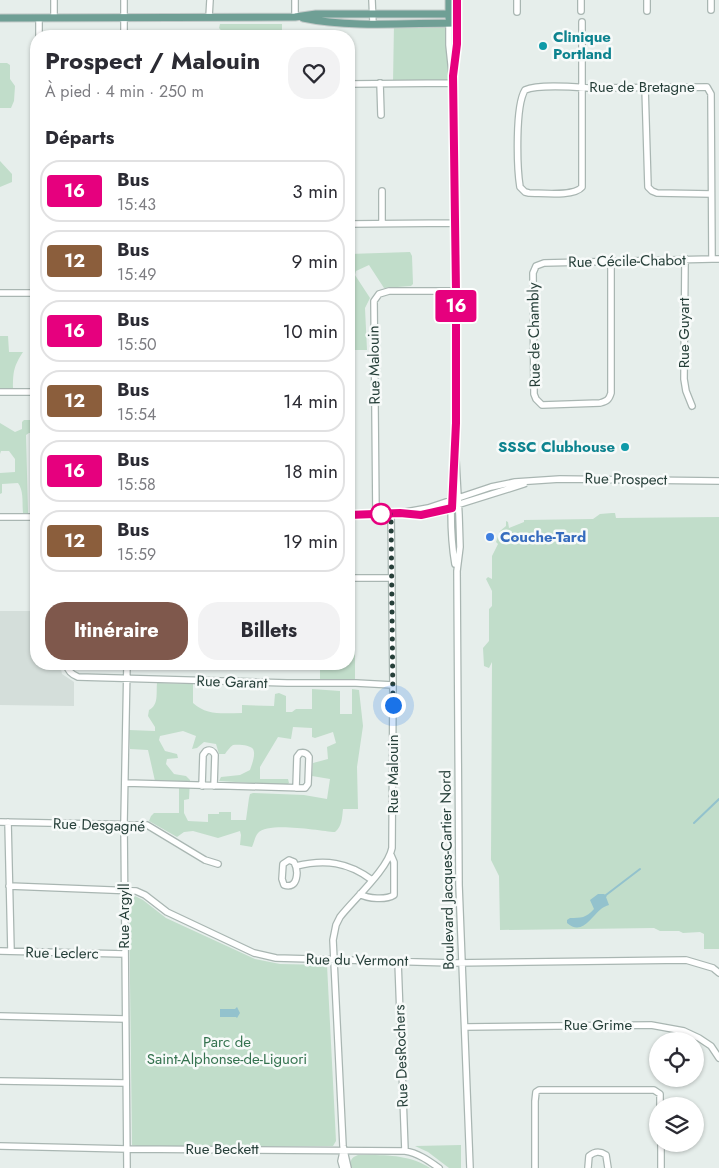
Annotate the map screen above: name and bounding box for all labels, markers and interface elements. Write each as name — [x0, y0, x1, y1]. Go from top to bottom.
place label: Clinique Portland — [553, 26, 612, 65]
marker: Clinique Portland — [537, 40, 549, 52]
text: Prospect / Malouin — [45, 43, 260, 78]
button: heart — [288, 47, 340, 99]
street label: Rue de Bretagne — [589, 76, 695, 98]
text: À pied · 4 min · 250 m — [45, 80, 204, 103]
text: Départs — [45, 124, 114, 151]
text: Bus — [117, 166, 149, 193]
text: 16 — [64, 178, 85, 204]
text: 3 min — [292, 178, 338, 205]
text: 15:43 — [117, 193, 156, 216]
text: Bus — [117, 236, 149, 263]
text: 12 — [64, 248, 85, 274]
text: 9 min — [292, 248, 338, 275]
street label: Rue Cécile-Chabot — [568, 249, 686, 273]
text: 15:49 — [117, 263, 157, 286]
street label: Rue de Chambly — [522, 282, 546, 388]
line badge: 16 — [434, 290, 478, 322]
text: 16 — [445, 293, 467, 319]
street label: Rue Guyart — [673, 297, 695, 368]
text: Bus — [117, 306, 149, 333]
text: 16 — [64, 318, 85, 344]
text: 10 min — [283, 318, 338, 345]
street label: Rue Malouin — [362, 325, 386, 405]
text: 15:50 — [117, 333, 157, 356]
text: Bus — [117, 376, 149, 403]
text: 12 — [64, 388, 85, 414]
text: 14 min — [283, 388, 338, 415]
text: 15:54 — [117, 403, 156, 426]
place label: SSSC Clubhouse — [498, 436, 615, 458]
marker: SSSC Clubhouse — [619, 441, 631, 453]
text: Bus — [117, 446, 149, 473]
text: 16 — [64, 458, 85, 484]
text: 18 min — [284, 458, 338, 485]
street label: Rue Prospect — [585, 467, 668, 491]
text: 15:58 — [117, 473, 156, 496]
unlabelled marker — [370, 503, 392, 525]
text: Bus — [117, 516, 149, 543]
place label: Couche-Tard — [500, 526, 586, 548]
text: 12 — [64, 528, 85, 554]
text: 19 min — [283, 528, 338, 555]
marker: Couche-Tard — [484, 531, 496, 543]
text: 15:59 — [117, 543, 156, 566]
button: Itinéraire — [45, 602, 188, 660]
button: Billets — [198, 602, 340, 660]
street label: Rue Garant — [196, 670, 268, 694]
your location — [381, 693, 406, 718]
street label: Rue Malouin — [382, 734, 404, 814]
street label: Boulevard Jacques-Cartier Nord — [434, 770, 460, 970]
street label: Rue Desgagné — [52, 812, 146, 838]
street label: Rue Argyll — [113, 883, 135, 949]
street label: Rue Leclerc — [25, 941, 99, 965]
street label: Rue du Vermont — [306, 948, 409, 972]
street label: Rue DesRochers — [388, 1004, 414, 1108]
street label: Rue Grime — [564, 1014, 633, 1036]
park label: Parc de Saint-Alphonse-de-Liguori — [147, 1031, 307, 1070]
map controls — [649, 1032, 704, 1152]
button: locate — [649, 1032, 704, 1087]
button: layers — [649, 1097, 704, 1152]
street label: Rue Beckett — [185, 1138, 259, 1160]

